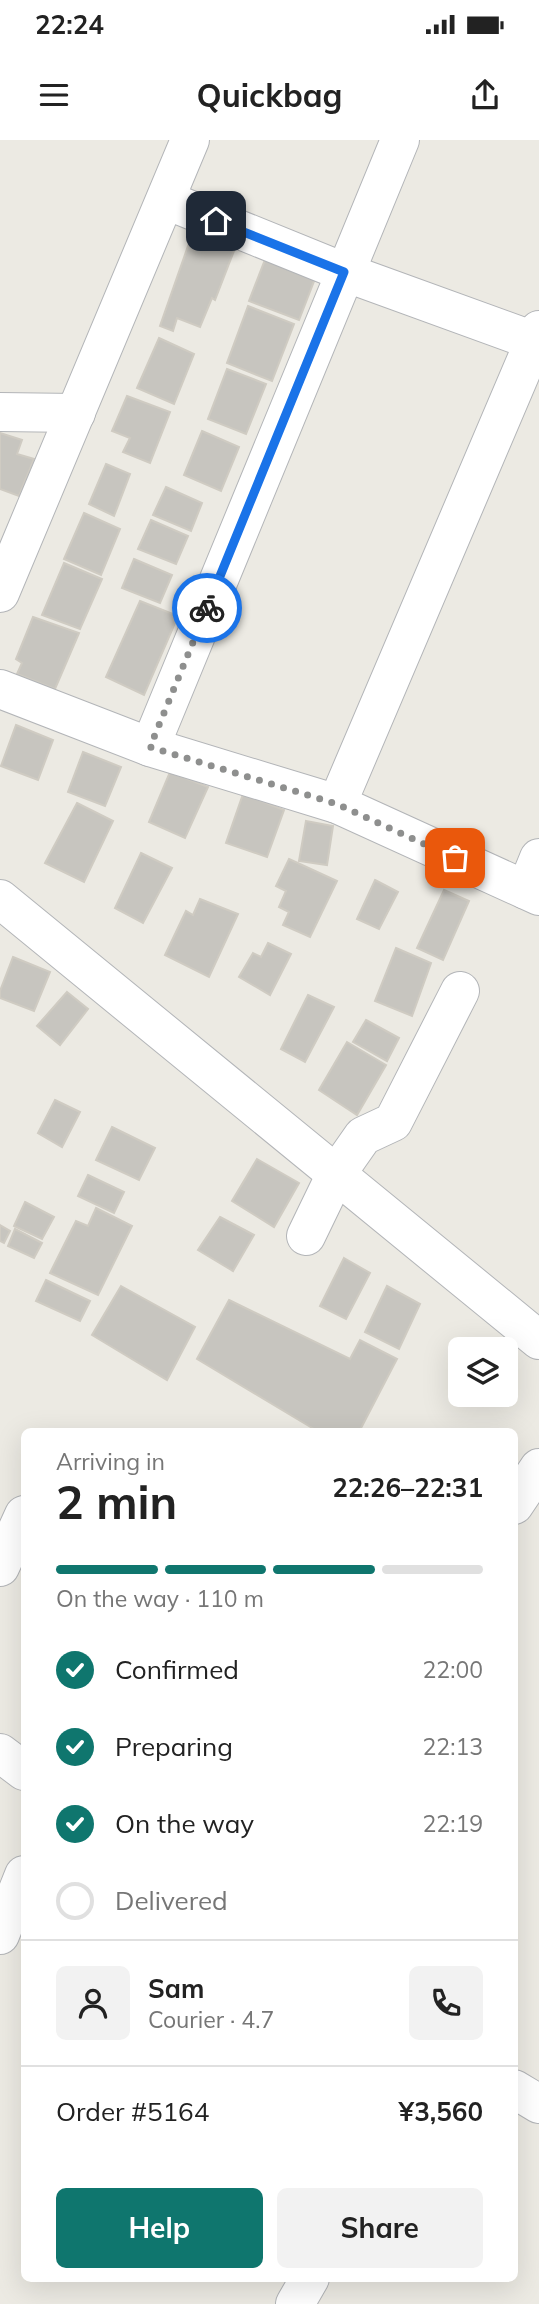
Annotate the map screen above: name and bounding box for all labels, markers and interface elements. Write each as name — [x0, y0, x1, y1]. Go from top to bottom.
text: 22:24 — [35, 8, 104, 41]
text: Quickbag — [197, 75, 342, 115]
icon: menu — [35, 76, 73, 114]
icon: share — [466, 76, 504, 114]
pin — [186, 191, 246, 251]
icon: home — [197, 202, 235, 240]
courier — [172, 573, 242, 643]
icon: bike — [188, 589, 226, 627]
pin — [425, 828, 485, 888]
icon: bag — [436, 839, 474, 877]
map controls — [448, 1337, 518, 1407]
button: layers — [448, 1337, 518, 1407]
text: Arriving in — [56, 1447, 165, 1476]
text: 22:26–22:31 — [332, 1471, 483, 1504]
text: 2 min — [56, 1473, 177, 1531]
text: On the way · 110 m — [56, 1584, 264, 1613]
icon: check — [56, 1651, 94, 1689]
text: Confirmed — [115, 1653, 239, 1686]
text: 22:00 — [423, 1655, 483, 1684]
icon: check — [56, 1728, 94, 1766]
text: Preparing — [115, 1730, 233, 1763]
text: 22:13 — [423, 1732, 483, 1761]
icon: check — [56, 1805, 94, 1843]
text: On the way — [115, 1807, 254, 1840]
text: 22:19 — [423, 1809, 483, 1838]
text: Delivered — [115, 1884, 228, 1917]
button: person — [56, 1966, 130, 2040]
button: phone — [409, 1966, 483, 2040]
text: Sam — [148, 1972, 204, 2005]
text: Courier · 4.7 — [148, 2005, 274, 2034]
text: Order #5164 — [56, 2095, 209, 2128]
text: ¥3,560 — [399, 2095, 483, 2128]
button: Help — [56, 2188, 263, 2268]
button: Share — [277, 2188, 483, 2268]

